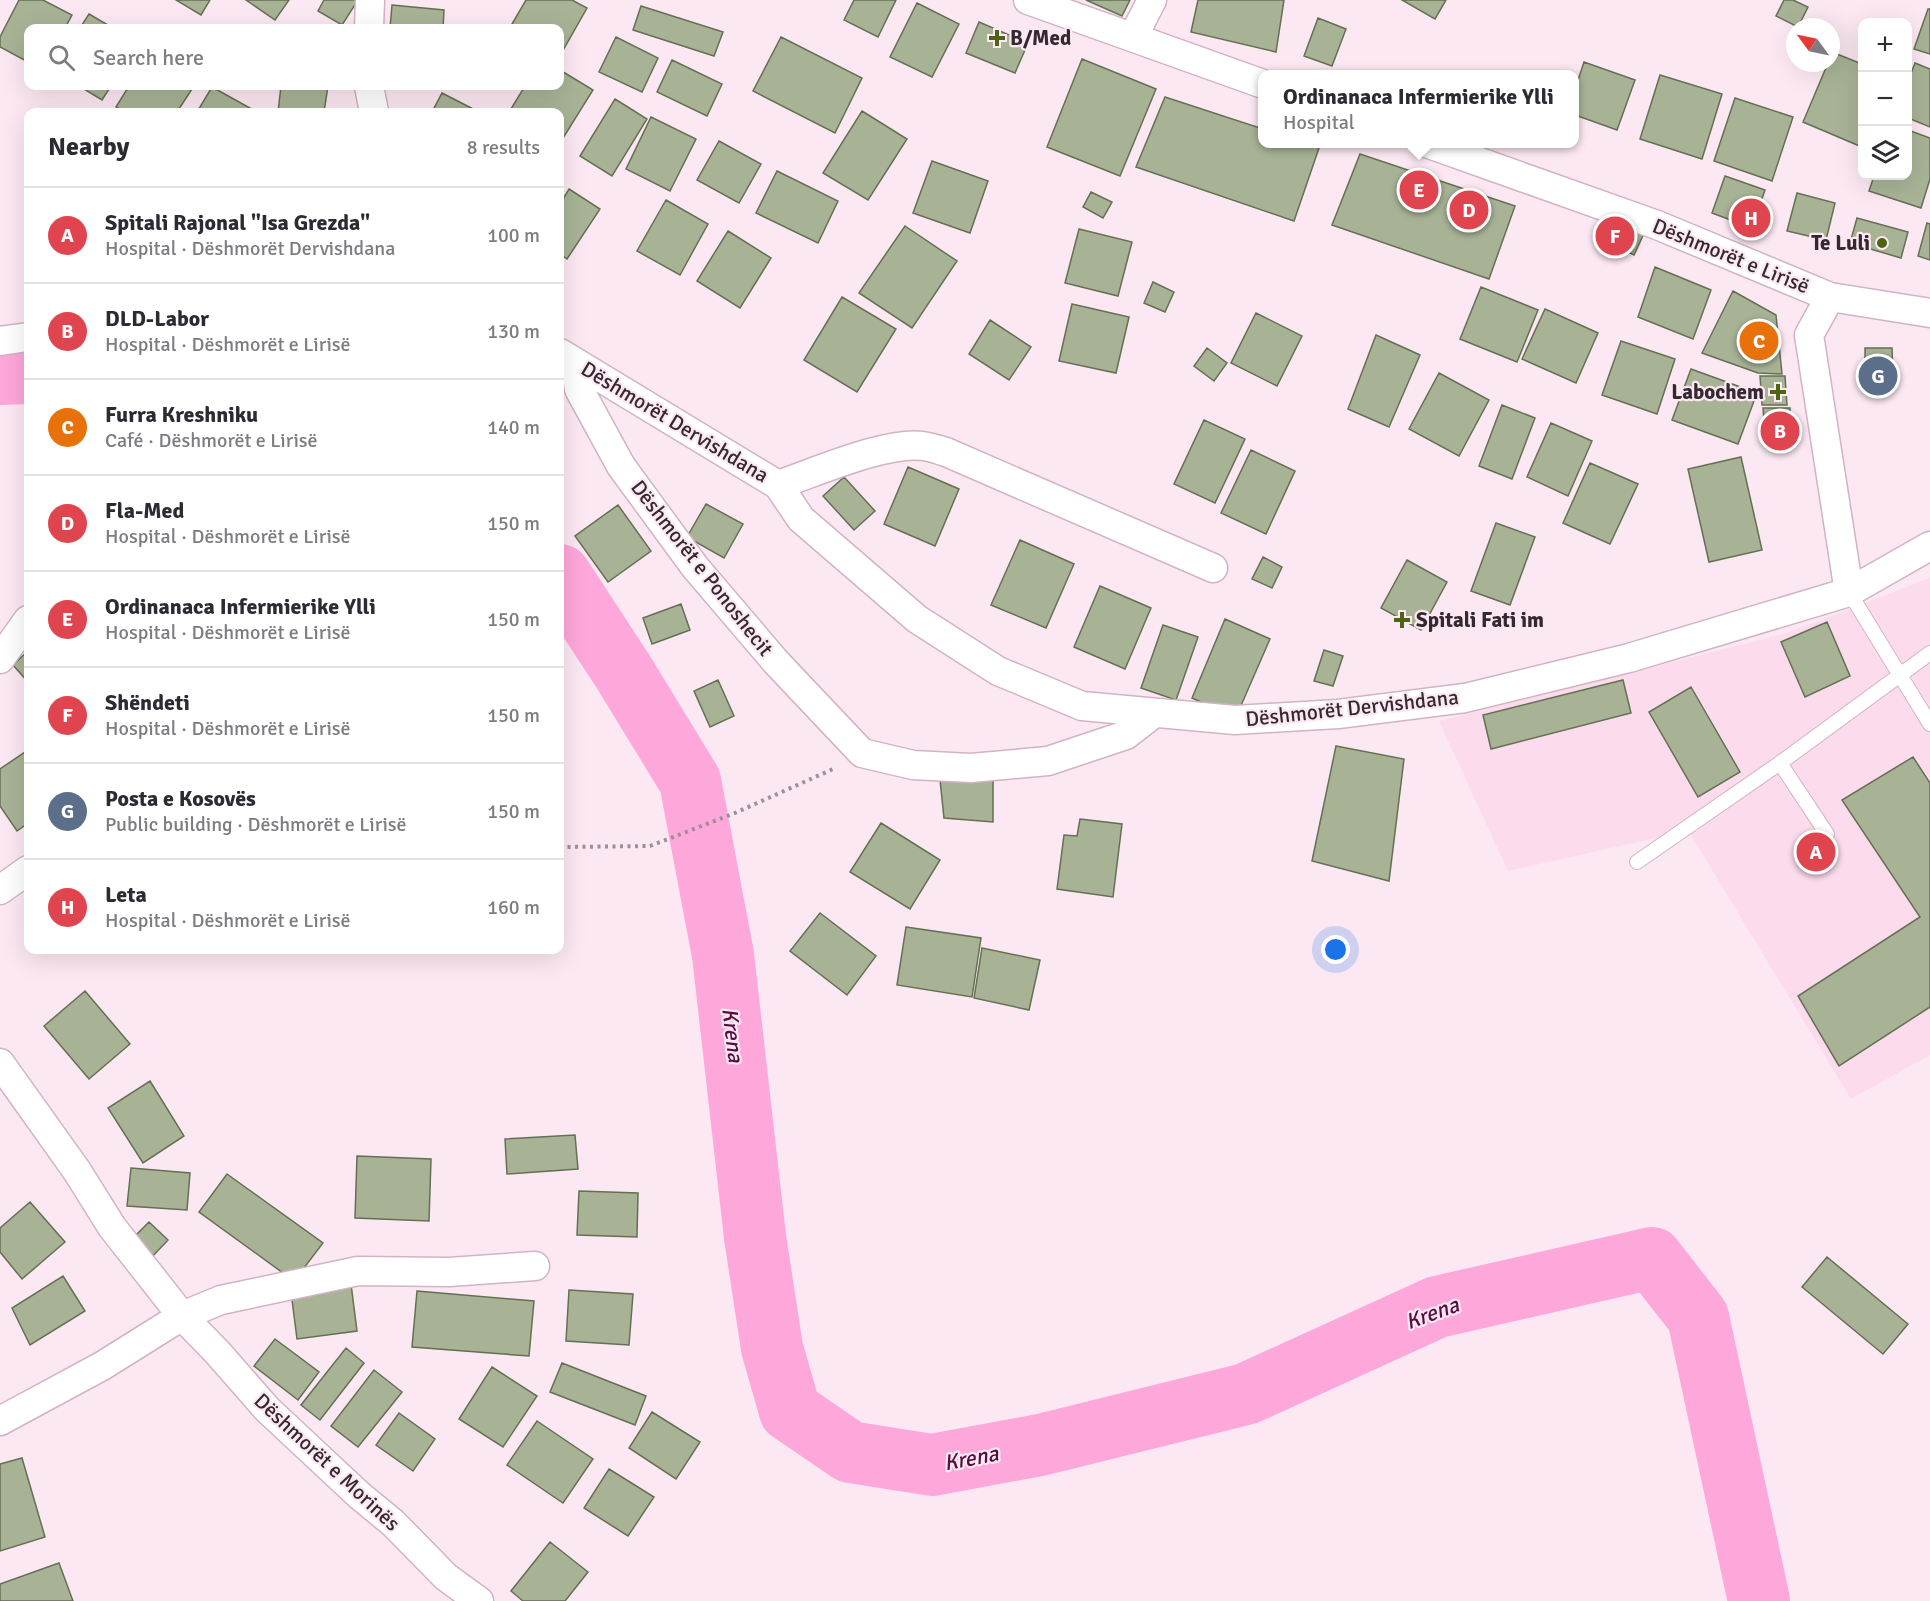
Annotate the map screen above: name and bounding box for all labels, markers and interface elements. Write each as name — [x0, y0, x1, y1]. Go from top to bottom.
north arrow — [1786, 18, 1840, 72]
map controls — [1858, 18, 1912, 180]
button: + — [1858, 18, 1912, 72]
search box — [24, 24, 564, 90]
place label: B/Med — [1010, 25, 1071, 51]
marker: B/Med — [988, 29, 1006, 47]
icon: search — [45, 41, 78, 74]
text: Search here — [93, 44, 204, 71]
popup — [1258, 70, 1579, 148]
button: − — [1858, 72, 1912, 126]
text: Ordinanaca Infermierike Ylli — [1283, 83, 1554, 110]
text: Hospital — [1283, 110, 1355, 135]
button: layers — [1858, 126, 1912, 180]
text: Nearby — [48, 131, 129, 163]
text: 8 results — [467, 135, 540, 160]
pin: E — [1400, 168, 1438, 213]
pin: D — [1450, 188, 1488, 232]
pin: H — [1732, 196, 1770, 240]
text: Spitali Rajonal "Isa Grezda" — [105, 209, 370, 236]
street label: Dëshmorët e Lirisë — [1649, 213, 1813, 299]
pin: F — [1596, 214, 1634, 258]
text: A — [61, 223, 74, 248]
text: 100 m — [487, 223, 540, 248]
place label: Te Luli — [1811, 230, 1870, 256]
text: Hospital · Dëshmorët Dervishdana — [105, 236, 395, 261]
marker: Te Luli — [1875, 236, 1889, 250]
text: DLD-Labor — [105, 305, 209, 332]
pin: C — [1740, 318, 1778, 364]
text: B — [61, 319, 74, 344]
text: 130 m — [487, 319, 540, 344]
text: Hospital · Dëshmorët e Lirisë — [105, 332, 351, 357]
pin: G — [1858, 354, 1898, 398]
street label: Dëshmorët Dervishdana — [577, 356, 773, 488]
place label: Labochem — [1671, 379, 1764, 405]
marker: Labochem — [1769, 383, 1787, 401]
text: Furra Kreshniku — [105, 401, 258, 428]
pin: B — [1760, 408, 1800, 454]
text: C — [61, 415, 74, 440]
text: 140 m — [487, 415, 540, 440]
text: Café · Dëshmorët e Lirisë — [105, 428, 318, 453]
street label: Dëshmorët e Ponoshecit — [625, 475, 779, 661]
text: Fla-Med — [105, 497, 184, 524]
text: D — [61, 511, 74, 536]
text: 150 m — [487, 511, 540, 536]
text: Hospital · Dëshmorët e Lirisë — [105, 524, 351, 549]
text: Ordinanaca Infermierike Ylli — [105, 593, 376, 620]
text: E — [62, 607, 73, 632]
text: 150 m — [487, 607, 540, 632]
place label: Spitali Fati im — [1416, 607, 1544, 633]
marker: Spitali Fati im — [1393, 611, 1411, 629]
text: Hospital · Dëshmorët e Lirisë — [105, 620, 351, 645]
street label: Dëshmorët Dervishdana — [1244, 684, 1460, 732]
text: Shëndeti — [105, 689, 190, 716]
text: F — [62, 703, 73, 728]
text: 150 m — [487, 703, 540, 728]
text: Hospital · Dëshmorët e Lirisë — [105, 716, 351, 741]
text: Posta e Kosovës — [105, 785, 256, 812]
text: G — [61, 799, 74, 824]
text: 150 m — [487, 799, 540, 824]
text: Public building · Dëshmorët e Lirisë — [105, 812, 407, 837]
pin: A — [1796, 830, 1836, 874]
text: Leta — [105, 881, 147, 908]
text: H — [61, 895, 74, 920]
text: 160 m — [487, 895, 540, 920]
text: Hospital · Dëshmorët e Lirisë — [105, 908, 351, 933]
your location — [1321, 935, 1350, 964]
water label: Krena — [716, 1006, 750, 1065]
water label: Krena — [1402, 1291, 1463, 1335]
street label: Dëshmorët e Morinës — [249, 1388, 405, 1536]
water label: Krena — [941, 1439, 1001, 1476]

